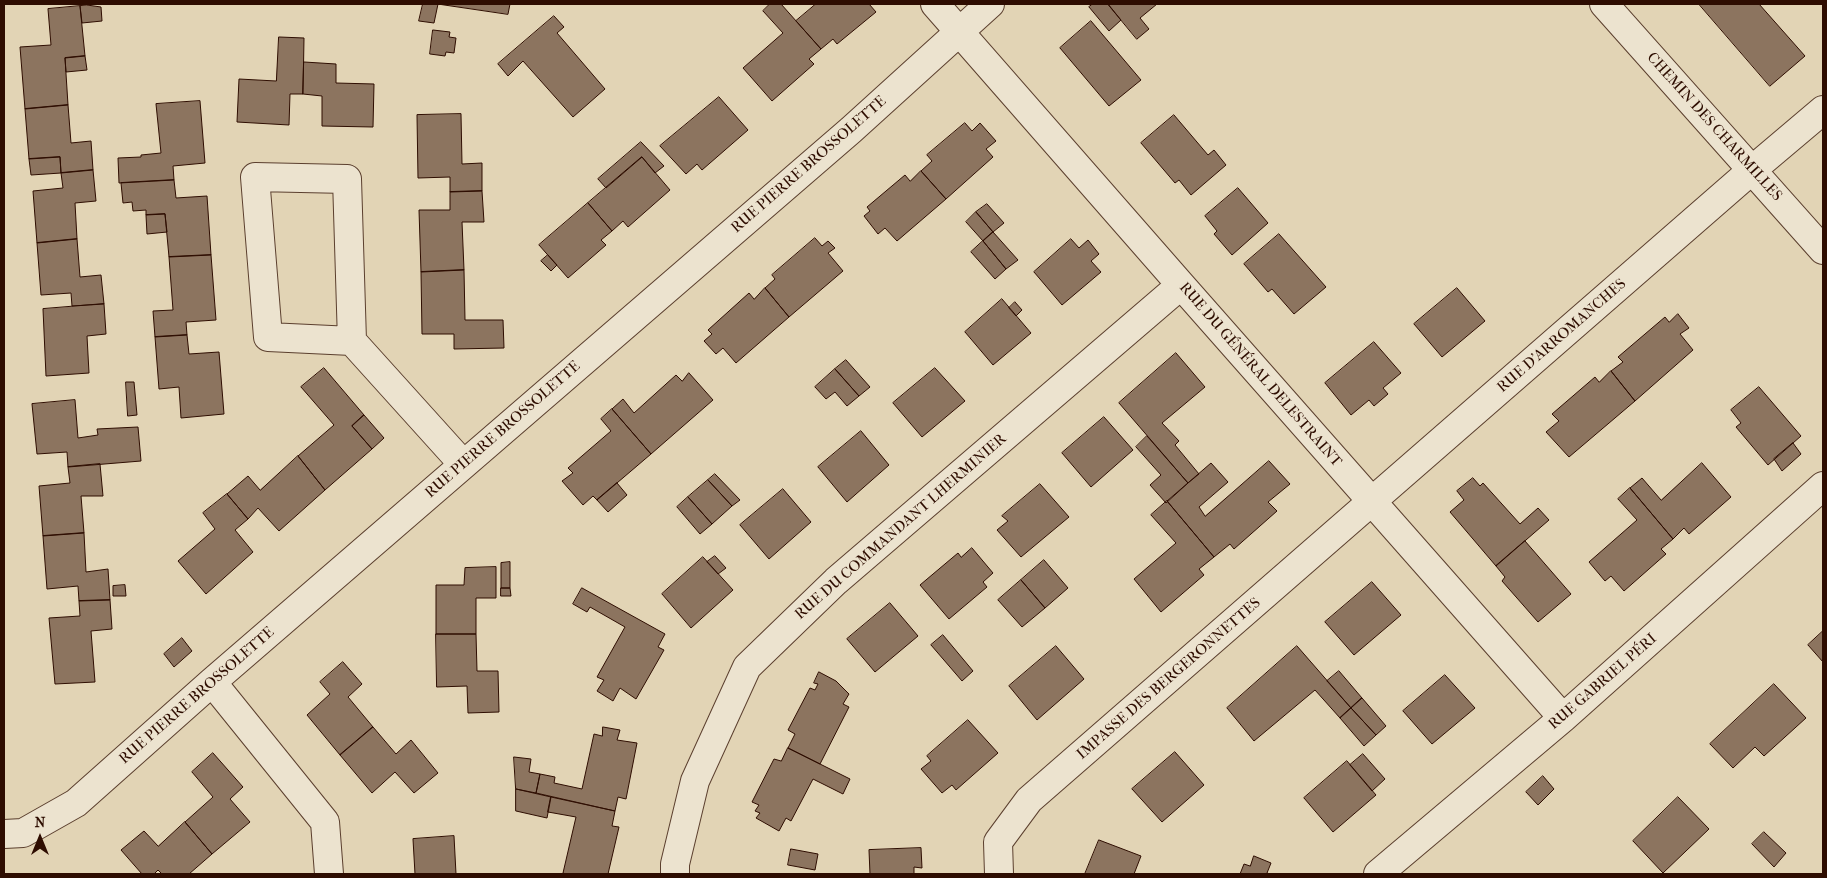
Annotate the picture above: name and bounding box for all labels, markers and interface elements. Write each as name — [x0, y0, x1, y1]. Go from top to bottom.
street label: CHEMIN DES CHARMILLES — [1642, 49, 1786, 205]
street label: RUE PIERRE BROSSOLETTE — [728, 93, 890, 237]
street label: RUE D'ARROMANCHES — [1494, 275, 1630, 397]
street label: RUE DU GÉNÉRAL DELESTRAINT — [1175, 279, 1345, 471]
street label: RUE PIERRE BROSSOLETTE — [422, 358, 584, 502]
street label: RUE DU COMMANDANT LHERMINIER — [792, 430, 1010, 624]
street label: IMPASSE DES BERGERONNETTES — [1073, 594, 1265, 764]
street label: RUE PIERRE BROSSOLETTE — [116, 624, 278, 768]
street label: RUE GABRIEL PÉRI — [1545, 630, 1661, 734]
north arrow — [15, 813, 65, 863]
text: N — [35, 814, 45, 831]

